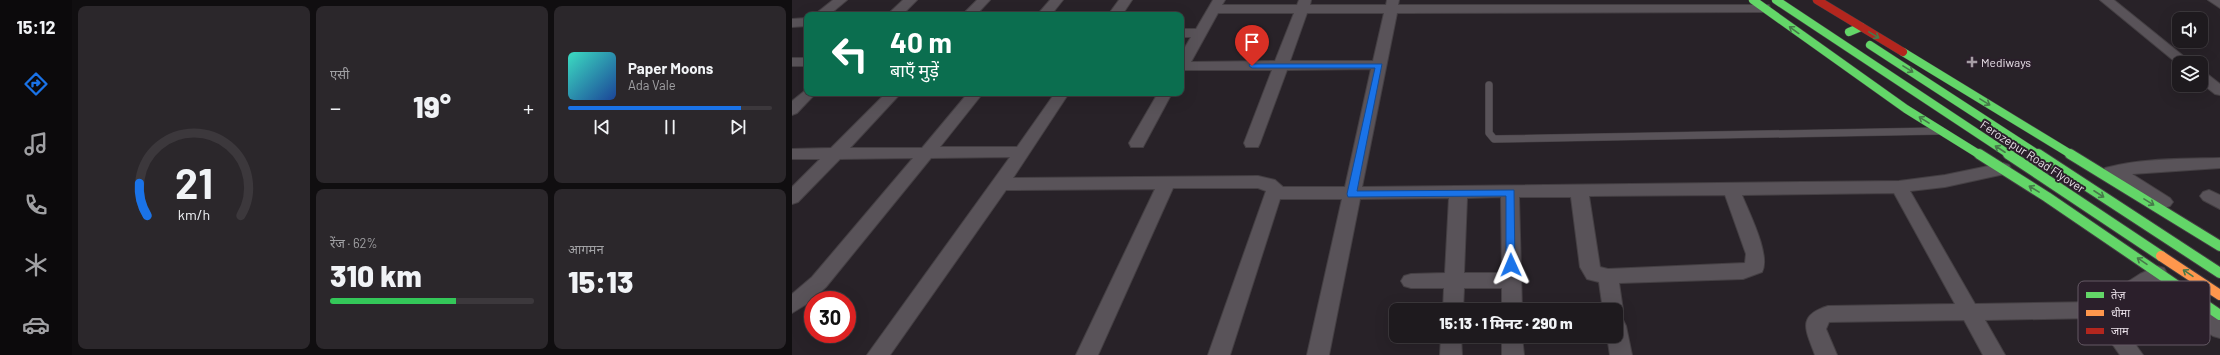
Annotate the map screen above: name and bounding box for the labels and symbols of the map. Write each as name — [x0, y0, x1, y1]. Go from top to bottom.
pin — [1235, 25, 1269, 66]
one-way arrow — [1789, 26, 1800, 34]
one-way arrow — [1868, 31, 1879, 39]
place label: Mediways — [1981, 55, 2031, 69]
marker: Mediways — [1966, 56, 1978, 68]
one-way arrow — [1902, 66, 1914, 74]
one-way arrow — [1979, 99, 1991, 107]
one-way arrow — [1919, 116, 1930, 124]
street label: Ferozepur Road Flyover — [1978, 117, 2088, 195]
one-way arrow — [1995, 145, 2006, 153]
one-way arrow — [2028, 185, 2040, 193]
one-way arrow — [2093, 190, 2104, 198]
one-way arrow — [2143, 198, 2155, 206]
position arrow — [1490, 244, 1532, 286]
one-way arrow — [2137, 257, 2148, 265]
one-way arrow — [2182, 269, 2193, 277]
legend — [2078, 281, 2210, 345]
text: तेज़ — [2111, 288, 2126, 301]
speed limit sign: 30 — [804, 291, 856, 343]
text: धीमा — [2111, 306, 2130, 319]
text: जाम — [2111, 324, 2129, 337]

